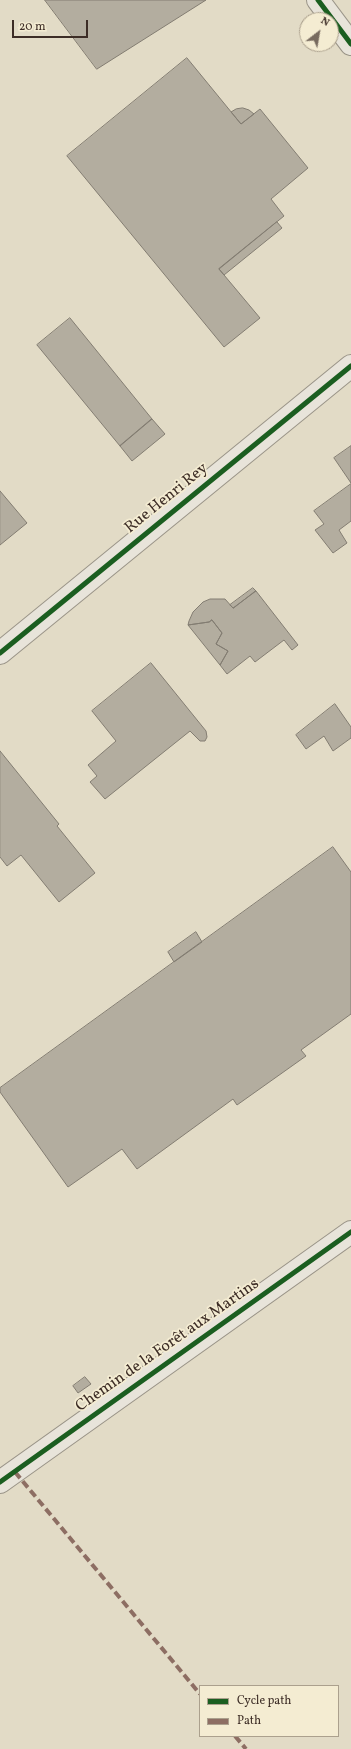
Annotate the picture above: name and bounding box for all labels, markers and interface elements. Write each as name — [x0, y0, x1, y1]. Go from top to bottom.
scale bar — [14, 12, 90, 38]
north arrow — [299, 12, 339, 52]
text: N — [318, 14, 332, 31]
text: 20 m — [19, 19, 46, 35]
street label: Rue Henri Rey — [122, 460, 212, 538]
street label: Chemin de la Forêt aux Martins — [72, 1275, 264, 1417]
legend — [199, 1685, 339, 1737]
text: Cycle path — [237, 1693, 292, 1709]
text: Path — [237, 1713, 261, 1729]

